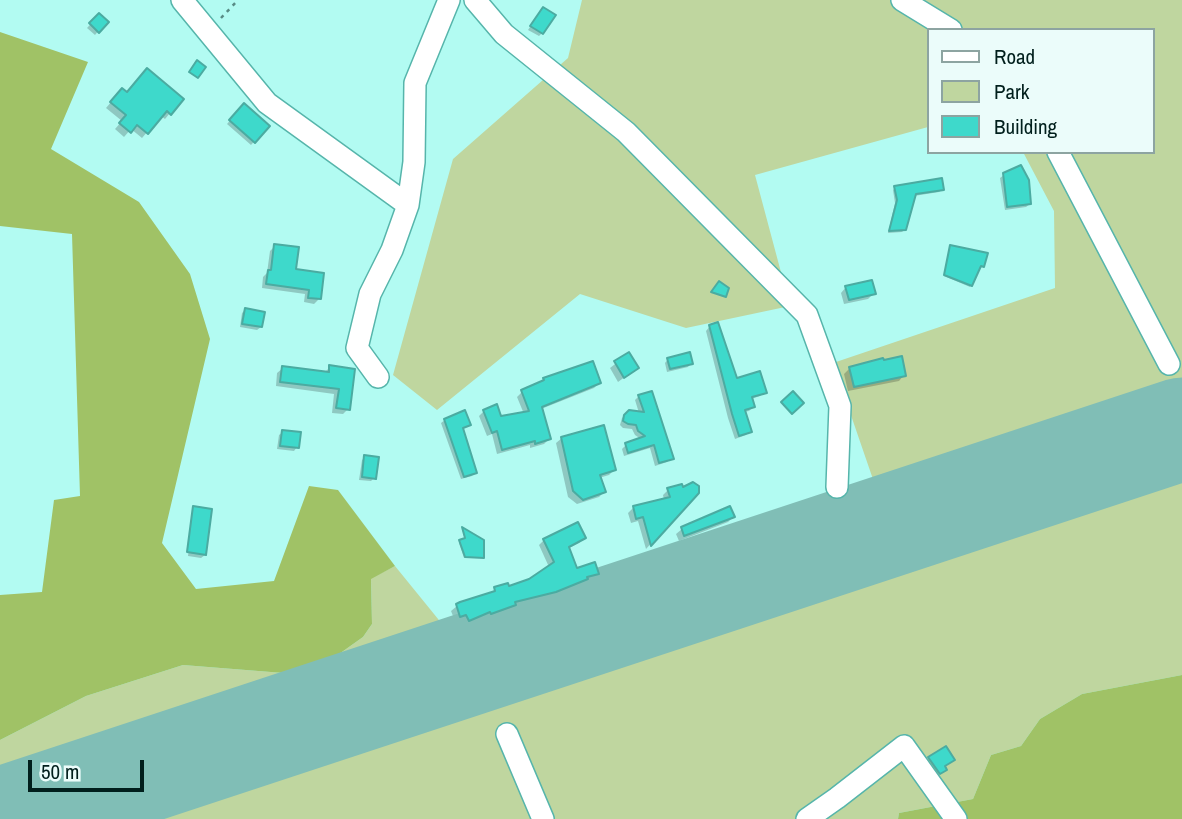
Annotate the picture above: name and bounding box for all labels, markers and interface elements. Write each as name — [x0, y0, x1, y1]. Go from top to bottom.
legend — [926, 28, 1154, 154]
text: Road — [994, 42, 1035, 71]
text: Park — [994, 77, 1029, 106]
text: Building — [994, 112, 1057, 141]
scale bar — [32, 746, 147, 790]
text: 50 m — [41, 757, 79, 786]

